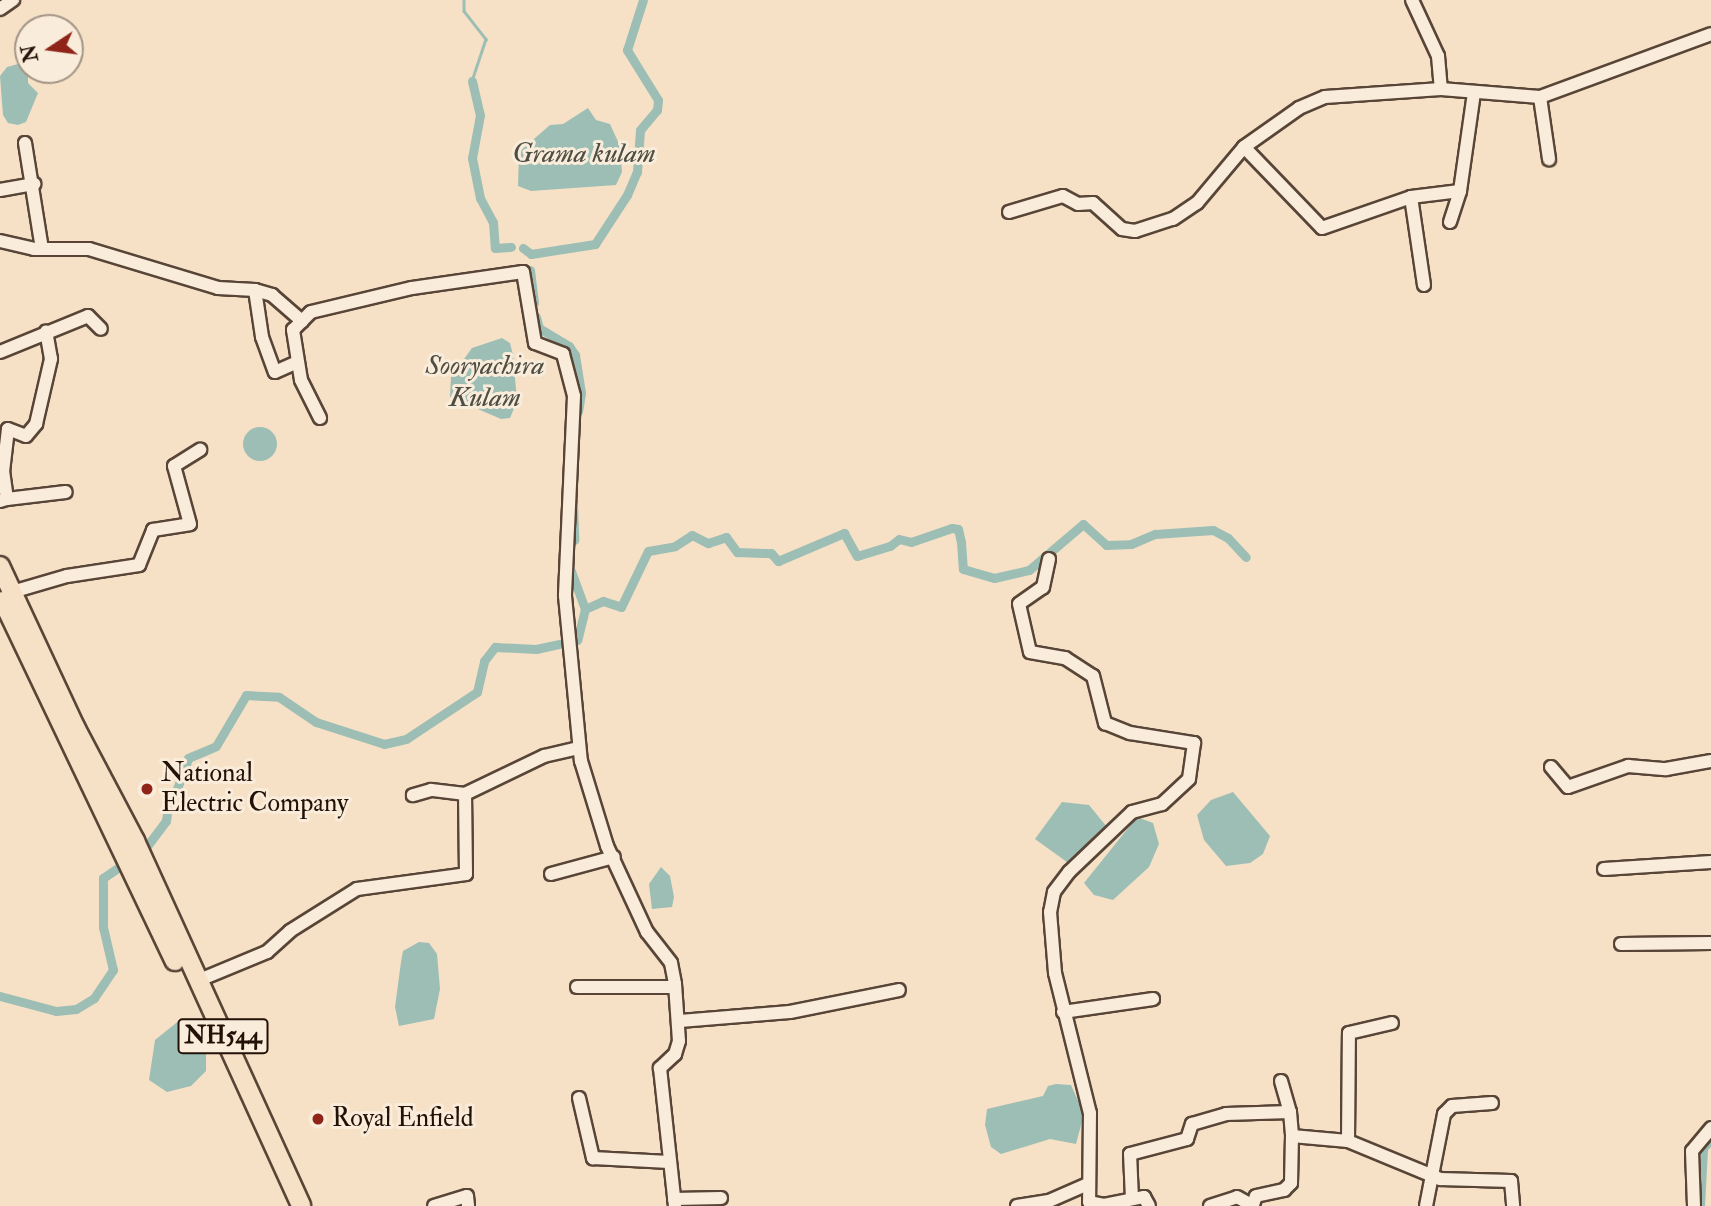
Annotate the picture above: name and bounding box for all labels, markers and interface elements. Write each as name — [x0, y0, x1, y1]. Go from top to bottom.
north arrow — [14, 14, 84, 84]
text: N — [17, 42, 44, 64]
water label: Grama kulam — [512, 137, 656, 171]
water label: Sooryachira Kulam — [425, 349, 545, 415]
place label: National Electric Company — [161, 758, 349, 820]
marker: National Electric Company — [139, 781, 155, 797]
road number: NH544 — [178, 1016, 268, 1056]
place label: Royal Enfield — [332, 1103, 474, 1135]
marker: Royal Enfield — [310, 1111, 326, 1127]

